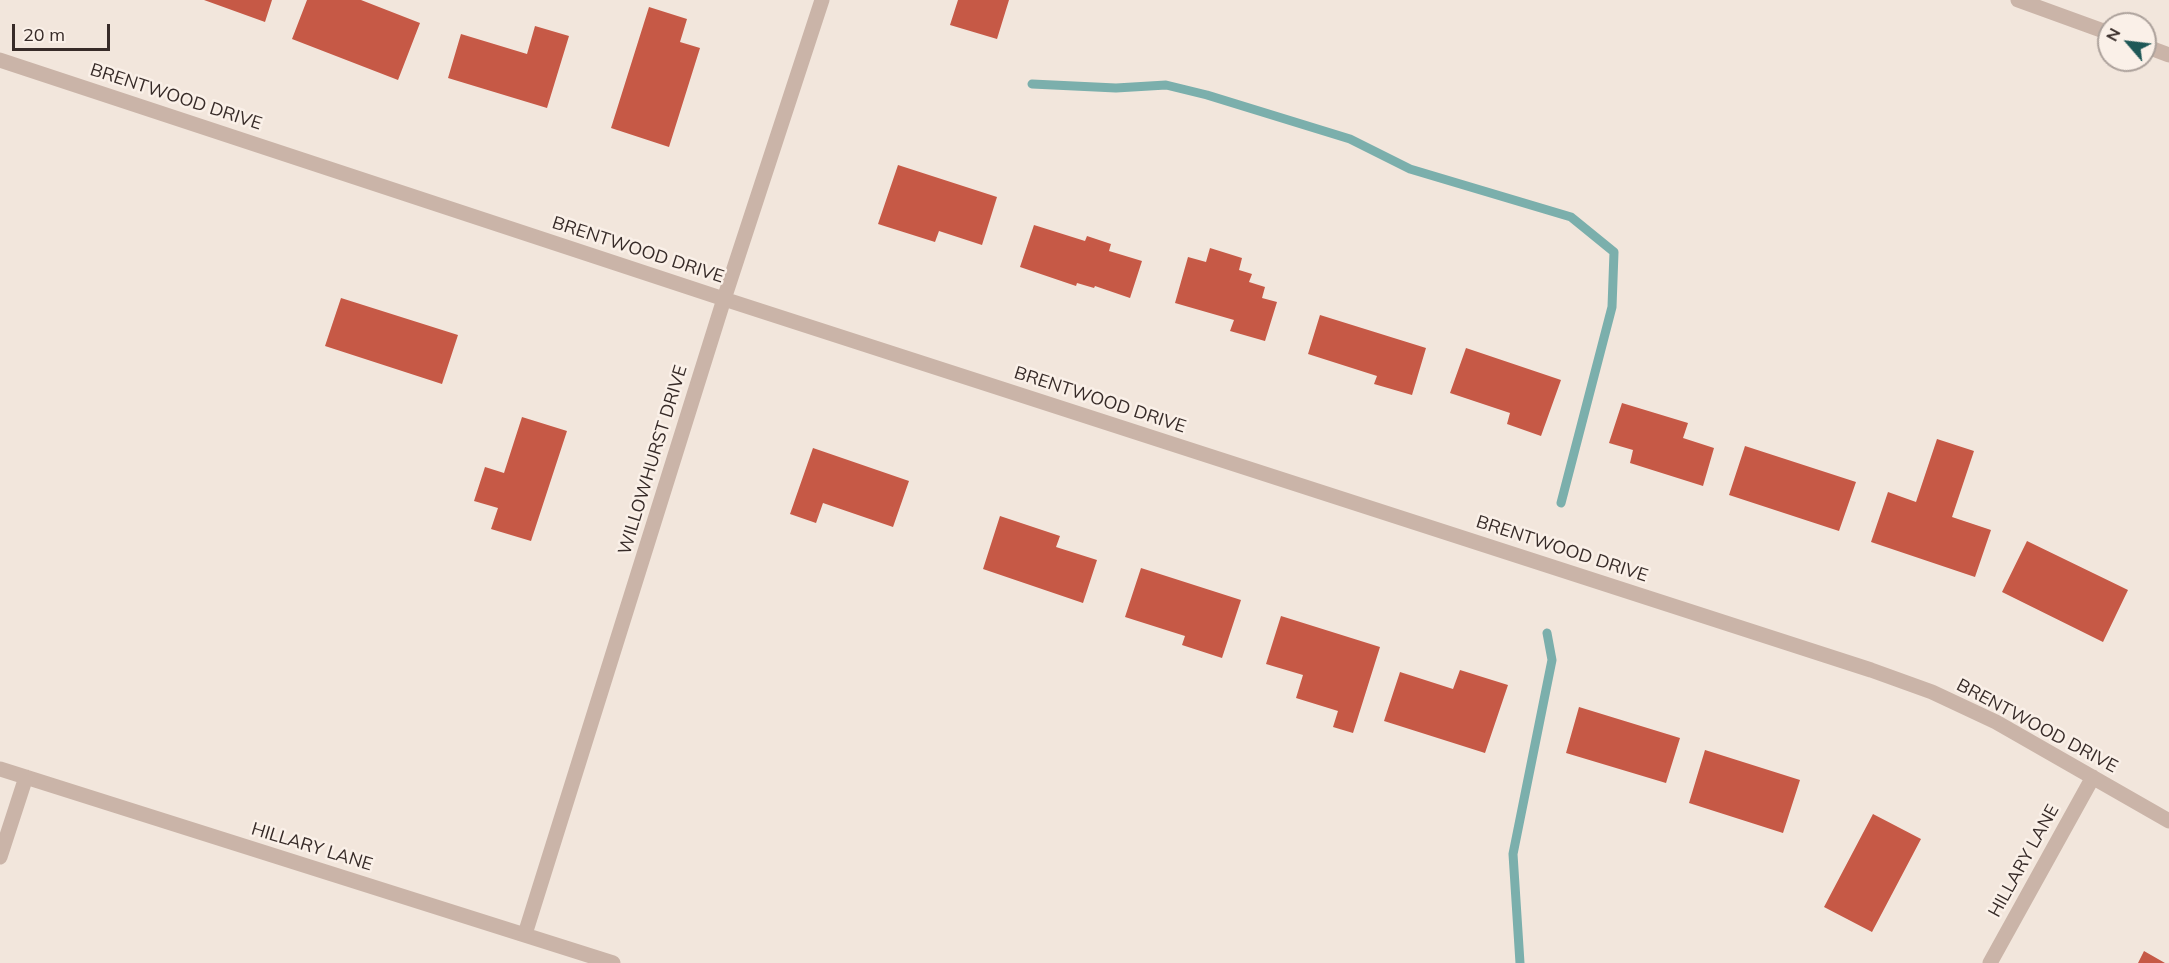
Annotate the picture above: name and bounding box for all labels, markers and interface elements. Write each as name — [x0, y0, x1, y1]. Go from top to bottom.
scale bar — [15, 12, 112, 50]
north arrow — [2097, 12, 2157, 72]
text: 20 m — [23, 23, 65, 46]
text: N — [2101, 24, 2125, 45]
street label: BRENTWOOD DRIVE — [87, 59, 265, 135]
street label: BRENTWOOD DRIVE — [549, 212, 727, 288]
street label: BRENTWOOD DRIVE — [1011, 362, 1189, 438]
street label: WILLOWHURST DRIVE — [614, 363, 692, 557]
street label: BRENTWOOD DRIVE — [1473, 511, 1651, 587]
street label: BRENTWOOD DRIVE — [1953, 674, 2121, 778]
street label: HILLARY LANE — [1984, 801, 2064, 921]
street label: HILLARY LANE — [249, 818, 375, 876]

